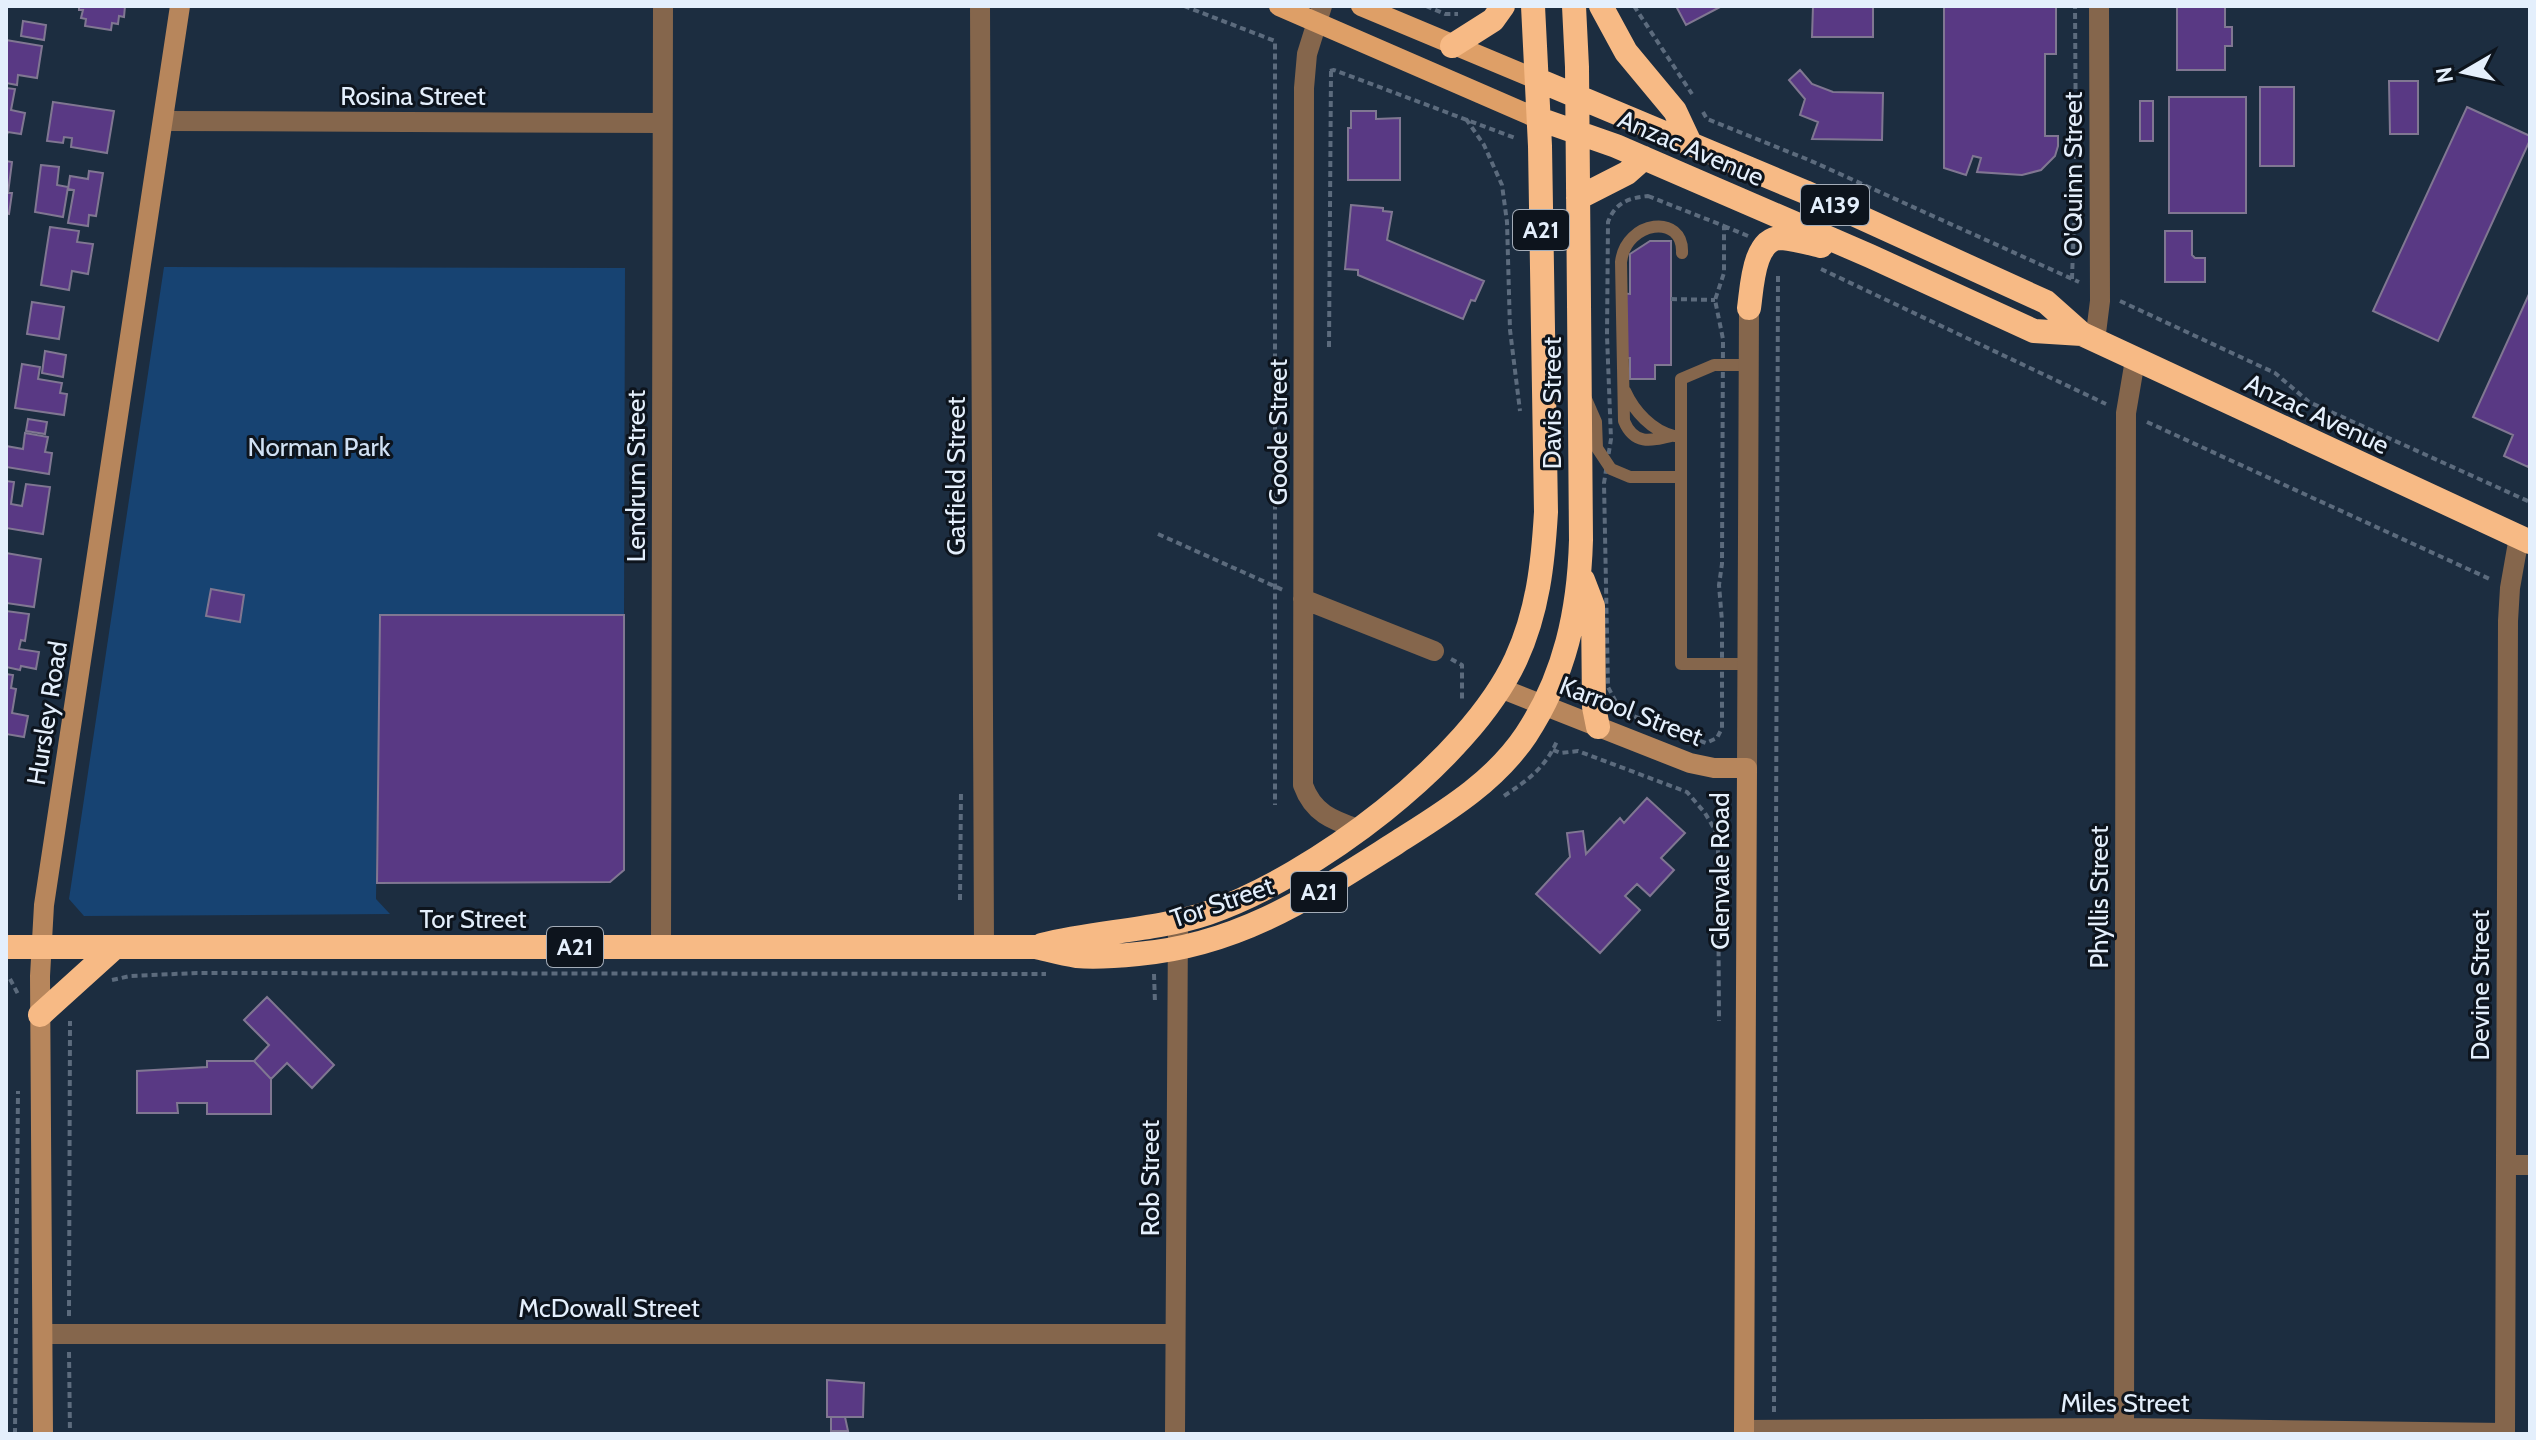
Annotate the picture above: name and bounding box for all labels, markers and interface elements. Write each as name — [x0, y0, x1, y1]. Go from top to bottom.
north arrow — [2424, 32, 2504, 112]
text: N — [2430, 65, 2459, 85]
street label: Rosina Street — [340, 80, 486, 112]
street label: O'Quinn Street — [2057, 91, 2089, 257]
street label: Anzac Avenue — [1613, 103, 1769, 193]
road number: A139 — [1801, 185, 1869, 225]
road number: A21 — [1513, 210, 1569, 250]
street label: Davis Street — [1536, 337, 1568, 469]
street label: Goode Street — [1262, 359, 1294, 505]
street label: Anzac Avenue — [2240, 367, 2394, 461]
street label: Lendrum Street — [620, 390, 652, 562]
street label: Gatfield Street — [940, 396, 972, 556]
park label: Norman Park — [248, 431, 391, 463]
street label: Hursley Road — [20, 639, 74, 787]
street label: Karrool Street — [1555, 669, 1707, 753]
street label: Glenvale Road — [1704, 792, 1736, 950]
street label: Phyllis Street — [2083, 825, 2115, 968]
street label: Tor Street — [1166, 869, 1278, 935]
road number: A21 — [1291, 872, 1347, 912]
street label: Tor Street — [420, 903, 527, 935]
street label: Devine Street — [2464, 909, 2496, 1060]
road number: A21 — [547, 927, 603, 967]
street label: Rob Street — [1134, 1119, 1166, 1236]
street label: McDowall Street — [518, 1292, 700, 1324]
street label: Miles Street — [2060, 1387, 2190, 1419]

